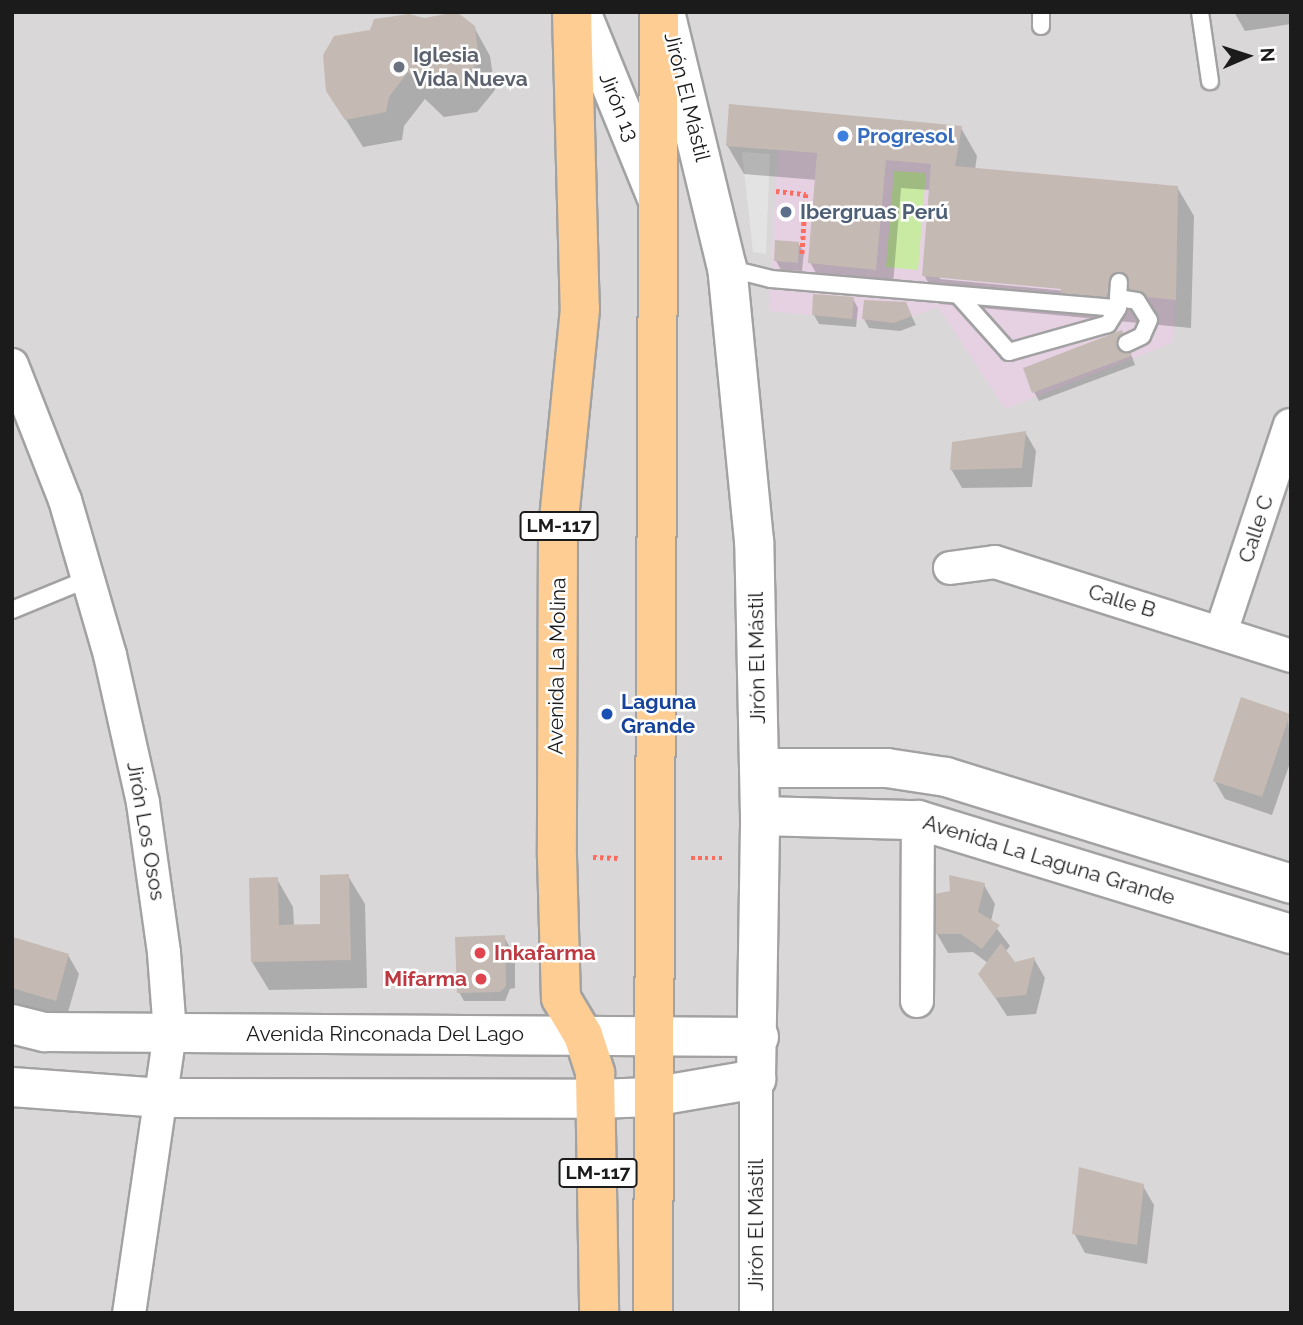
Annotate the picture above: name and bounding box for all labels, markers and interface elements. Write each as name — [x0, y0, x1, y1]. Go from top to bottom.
north arrow — [1212, 21, 1282, 91]
street label: Jirón El Mástil — [659, 29, 715, 165]
place label: Iglesia Vida Nueva — [413, 42, 528, 92]
text: N — [1257, 47, 1279, 63]
marker: Iglesia Vida Nueva — [391, 59, 407, 75]
street label: Jirón 13 — [594, 69, 644, 145]
place label: Progresol — [857, 123, 954, 149]
marker: Progresol — [835, 128, 851, 144]
place label: Ibergruas Perú — [800, 199, 948, 225]
marker: Ibergruas Perú — [778, 204, 794, 220]
street label: Calle C — [1233, 492, 1279, 566]
road number: LM-117 — [519, 510, 599, 541]
street label: Avenida La Molina — [543, 577, 571, 755]
street label: Calle B — [1085, 579, 1159, 623]
street label: Jirón El Mástil — [743, 591, 771, 725]
place label: Laguna Grande — [621, 689, 696, 739]
marker: Laguna Grande — [599, 706, 615, 722]
street label: Jirón Los Osos — [121, 760, 171, 902]
street label: Avenida La Laguna Grande — [920, 810, 1178, 910]
place label: Inkafarma — [494, 940, 596, 966]
marker: Inkafarma — [472, 945, 488, 961]
place label: Mifarma — [384, 966, 467, 992]
marker: Mifarma — [473, 971, 489, 987]
street label: Avenida Rinconada Del Lago — [246, 1021, 524, 1047]
road number: LM-117 — [558, 1158, 638, 1189]
street label: Jirón El Mástil — [743, 1159, 769, 1291]

